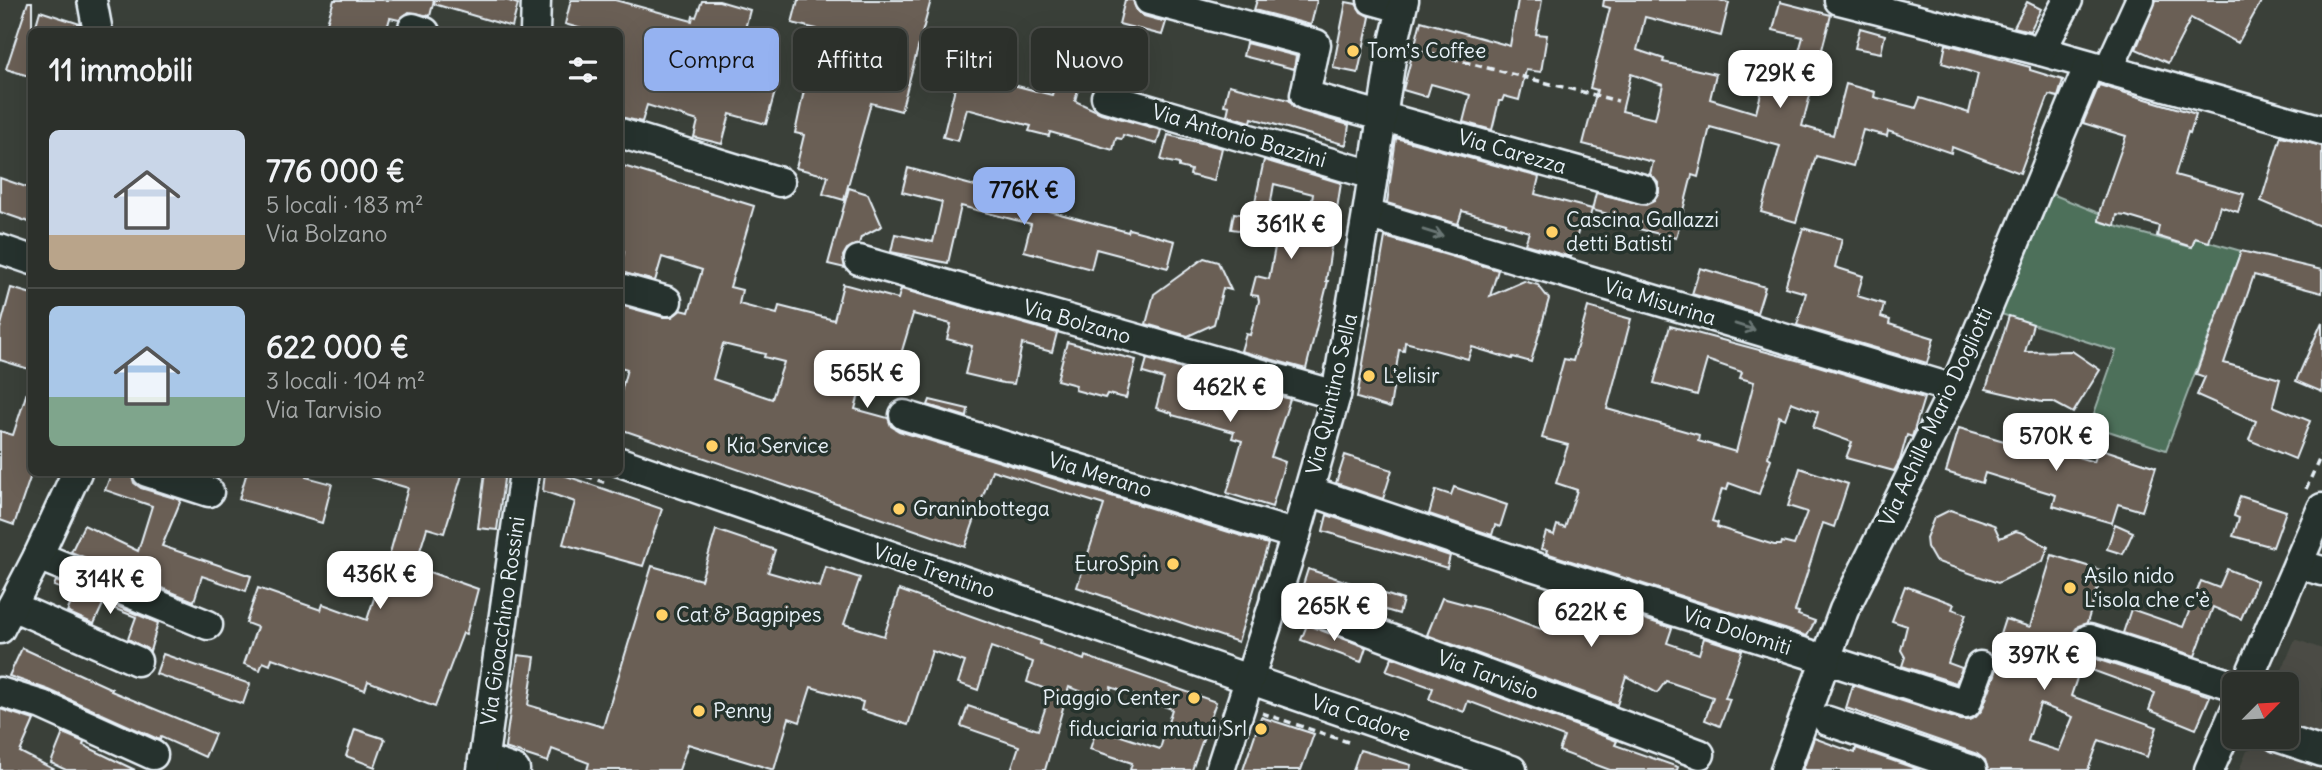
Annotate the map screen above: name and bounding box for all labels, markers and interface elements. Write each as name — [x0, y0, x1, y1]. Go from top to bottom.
chip: Compra — [644, 28, 779, 91]
chip: Affitta — [793, 28, 907, 91]
chip: Filtri — [921, 28, 1017, 91]
chip: Nuovo — [1031, 28, 1148, 91]
place label: Tom's Coffee — [1367, 37, 1486, 64]
marker: Tom's Coffee — [1345, 43, 1361, 59]
pin: 729K € — [1723, 50, 1837, 110]
text: 11 immobili — [49, 51, 193, 89]
icon: filters — [564, 51, 602, 89]
text: 729K € — [1744, 58, 1816, 87]
street label: Via Antonio Bazzini — [1149, 98, 1329, 173]
street label: Via Carezza — [1455, 123, 1570, 180]
text: 776 000 € — [266, 152, 405, 190]
icon: home — [105, 158, 189, 242]
pin: 776K € — [967, 168, 1081, 227]
text: 776K € — [989, 175, 1059, 204]
text: 5 locali · 183 m² — [266, 190, 423, 219]
pin: 361K € — [1234, 202, 1348, 261]
place label: Cascina Gallazzi detti Batisti — [1566, 206, 1719, 257]
text: 361K € — [1256, 209, 1326, 238]
text: Via Bolzano — [266, 219, 388, 248]
marker: Cascina Gallazzi detti Batisti — [1544, 224, 1560, 240]
one-way arrow — [1422, 228, 1444, 241]
street label: Via Misurina — [1601, 272, 1719, 331]
street label: Via Bolzano — [1020, 293, 1134, 350]
street label: Via Achille Mario Dogliotti — [1873, 303, 1998, 531]
street label: Via Quintino Sella — [1300, 311, 1363, 477]
one-way arrow — [1733, 321, 1755, 334]
text: 622 000 € — [266, 328, 409, 366]
icon: home — [105, 334, 189, 418]
pin: 565K € — [810, 350, 924, 410]
text: 565K € — [830, 358, 904, 387]
place label: L'elisir — [1383, 362, 1440, 389]
pin: 462K € — [1173, 364, 1287, 424]
text: 3 locali · 104 m² — [266, 366, 425, 395]
marker: L'elisir — [1361, 368, 1377, 384]
text: 462K € — [1193, 372, 1267, 401]
text: Via Tarvisio — [266, 395, 382, 424]
pin: 570K € — [1999, 414, 2113, 473]
text: 570K € — [2019, 421, 2093, 450]
place label: Kia Service — [726, 432, 829, 459]
marker: Kia Service — [704, 438, 720, 454]
street label: Via Merano — [1045, 446, 1155, 503]
place label: Graninbottega — [913, 495, 1050, 522]
marker: Graninbottega — [891, 501, 907, 517]
street label: Via Gioacchino Rossini — [474, 515, 531, 727]
street label: Viale Trentino — [870, 537, 999, 604]
place label: EuroSpin — [1074, 550, 1159, 577]
pin: 436K € — [323, 552, 437, 611]
pin: 314K € — [53, 556, 167, 616]
marker: EuroSpin — [1165, 556, 1181, 572]
text: 436K € — [343, 559, 417, 588]
place label: Asilo nido L'isola che c'è — [2084, 562, 2210, 613]
text: 314K € — [75, 564, 145, 593]
marker: Asilo nido L'isola che c'è — [2062, 580, 2078, 596]
pin: 265K € — [1277, 584, 1391, 643]
pin: 622K € — [1534, 590, 1648, 649]
text: 265K € — [1297, 591, 1371, 620]
text: 622K € — [1555, 597, 1627, 626]
street label: Via Dolomiti — [1679, 600, 1795, 661]
place label: Cat & Bagpipes — [676, 601, 822, 628]
marker: Cat & Bagpipes — [654, 607, 670, 623]
pin: 397K € — [1987, 632, 2101, 692]
text: 397K € — [2008, 640, 2080, 669]
street label: Via Tarvisio — [1434, 644, 1543, 705]
north arrow — [2222, 672, 2300, 749]
map controls — [2222, 672, 2299, 749]
place label: Piaggio Center — [1043, 684, 1180, 711]
street label: Via Cadore — [1308, 688, 1415, 747]
marker: Piaggio Center — [1186, 690, 1202, 706]
place label: Penny — [713, 697, 772, 724]
marker: Penny — [691, 703, 707, 719]
place label: fiduciaria mutui Srl — [1069, 715, 1247, 742]
marker: fiduciaria mutui Srl — [1253, 721, 1269, 737]

